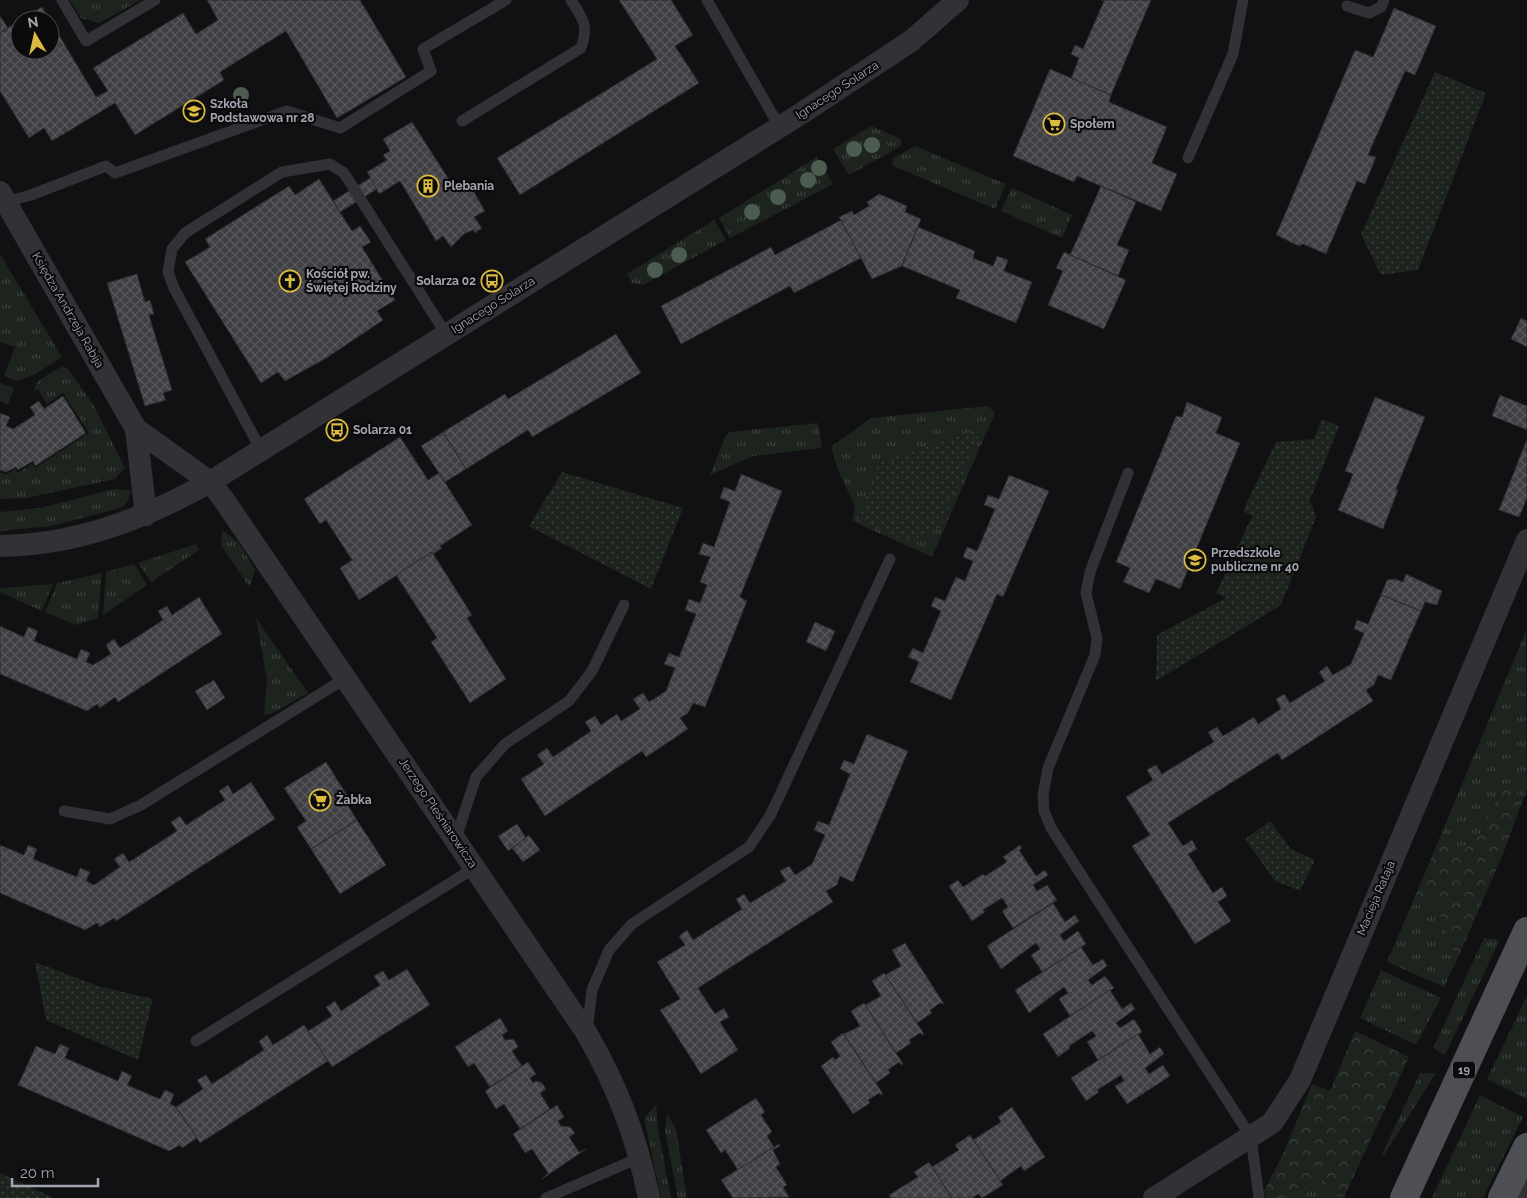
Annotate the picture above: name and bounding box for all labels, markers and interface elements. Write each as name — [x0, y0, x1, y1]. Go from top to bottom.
north arrow — [10, 10, 60, 60]
text: N — [26, 13, 39, 31]
street label: Ignacego Solarza — [793, 58, 881, 122]
place label: Szkoła Podstawowa nr 28 — [210, 97, 315, 125]
school or university icon: Szkoła Podstawowa nr 28 — [182, 99, 206, 123]
supermarket icon: Społem — [1042, 112, 1066, 136]
place label: Społem — [1070, 117, 1115, 131]
building icon: Plebania — [416, 174, 440, 198]
place label: Plebania — [444, 179, 494, 193]
street label: Księdza Andrzeja Rabija — [29, 250, 107, 370]
place label: Kościół pw. Świętej Rodziny — [306, 267, 397, 295]
church icon: Kościół pw. Świętej Rodziny — [278, 269, 302, 293]
bus stop icon: Solarza 02 — [480, 269, 504, 293]
place label: Solarza 02 — [416, 274, 476, 288]
street label: Ignacego Solarza — [449, 274, 537, 336]
bus stop icon: Solarza 01 — [325, 418, 349, 442]
place label: Solarza 01 — [353, 423, 412, 437]
place label: Przedszkole publiczne nr 40 — [1211, 546, 1299, 574]
school or university icon: Przedszkole publiczne nr 40 — [1183, 548, 1207, 572]
street label: Jerzego Pleśniarowicza — [396, 755, 480, 871]
supermarket icon: Żabka — [308, 788, 332, 812]
place label: Żabka — [336, 792, 372, 807]
street label: Macieja Rataja — [1354, 859, 1398, 937]
road number: 19 — [1453, 1062, 1475, 1078]
scale bar — [12, 1156, 99, 1188]
text: 20 m — [20, 1164, 55, 1182]

